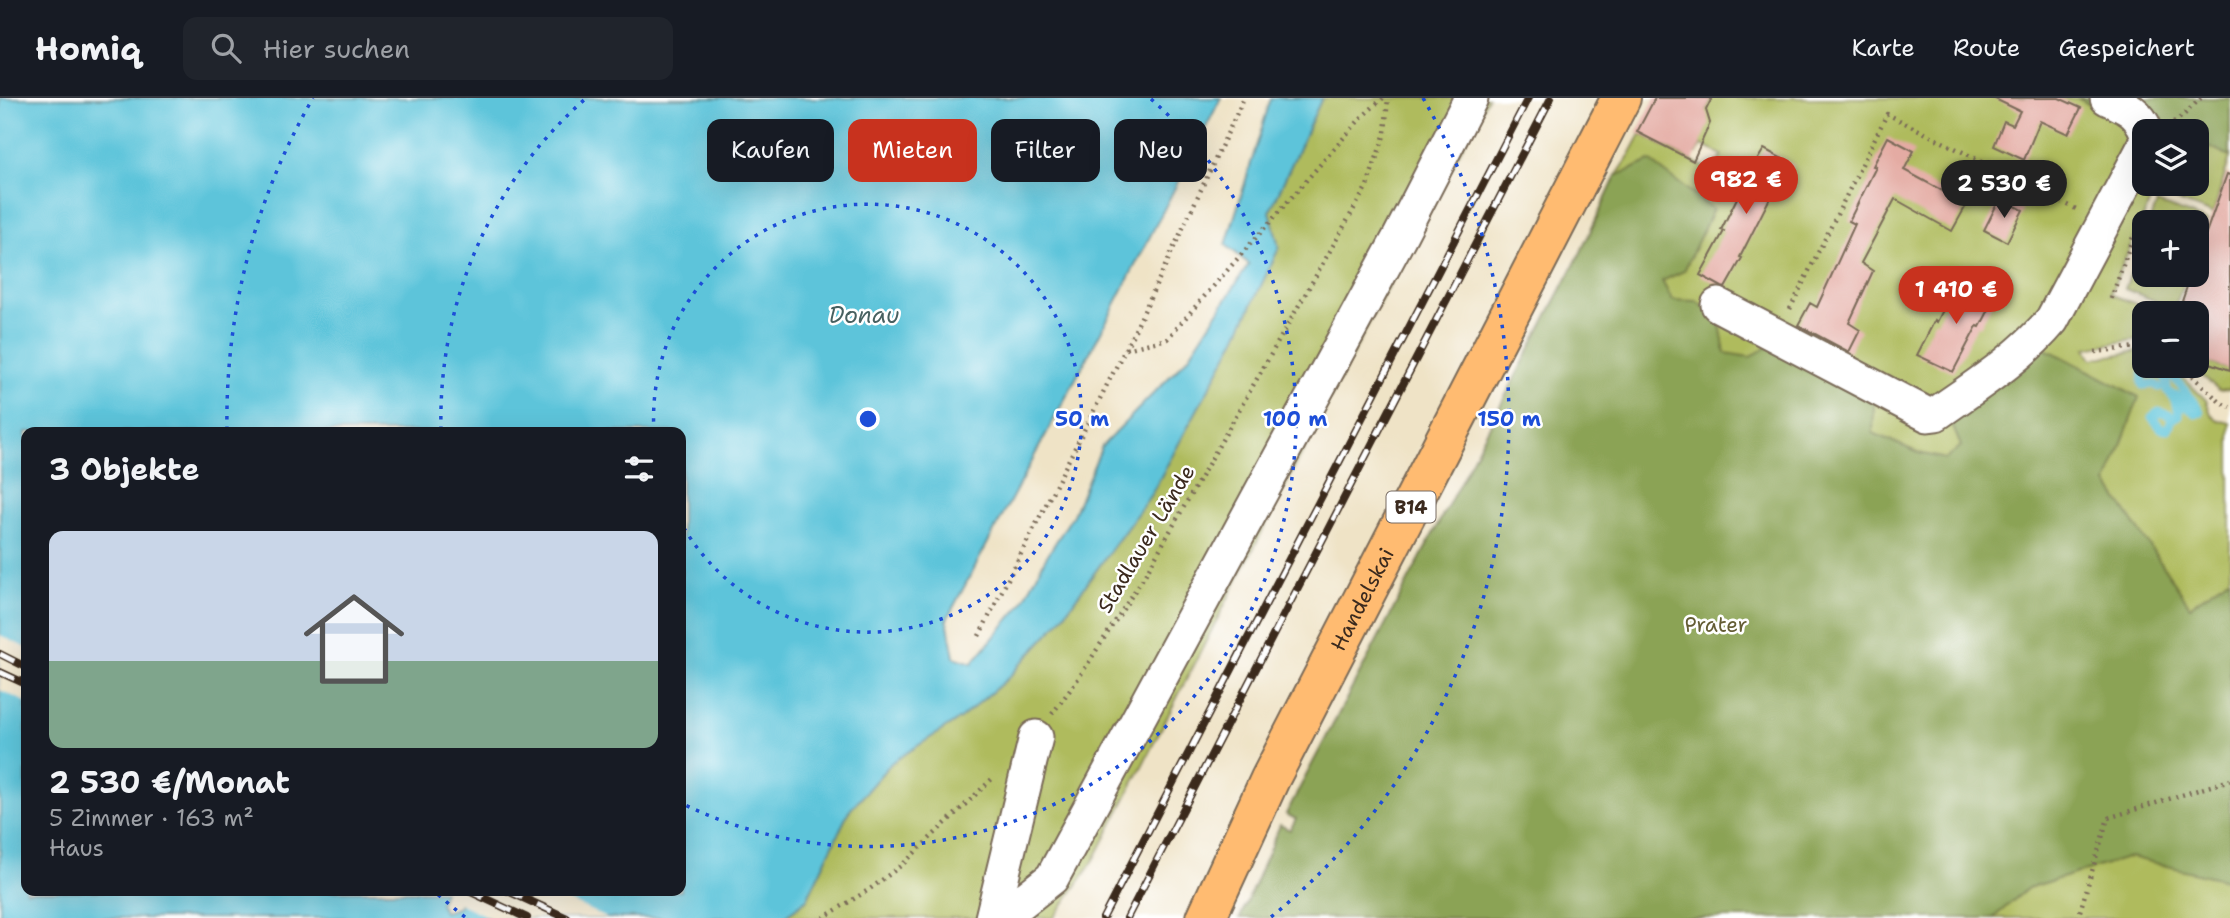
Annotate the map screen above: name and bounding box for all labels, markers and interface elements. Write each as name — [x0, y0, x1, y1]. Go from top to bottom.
search box — [183, 17, 673, 80]
text: Homiq — [35, 26, 141, 71]
icon: search — [207, 29, 245, 67]
text: Hier suchen — [263, 31, 410, 66]
text: Karte — [1851, 32, 1915, 64]
text: Route — [1953, 32, 2020, 64]
text: Gespeichert — [2058, 32, 2195, 64]
chip: Kaufen — [707, 119, 834, 182]
chip: Mieten — [848, 119, 977, 182]
chip: Filter — [991, 119, 1100, 182]
chip: Neu — [1114, 119, 1207, 182]
map controls — [2132, 119, 2209, 378]
button: layers — [2132, 119, 2209, 196]
pin: 982 € — [1697, 156, 1795, 216]
pin: 2 530 € — [1939, 160, 2069, 220]
text: 982 € — [1710, 164, 1782, 194]
text: 2 530 € — [1957, 168, 2051, 198]
button: + — [2132, 210, 2209, 287]
pin: 1 410 € — [1891, 266, 2021, 326]
text: 1 410 € — [1915, 274, 1997, 304]
water label: Donau — [829, 300, 899, 330]
button: − — [2132, 301, 2209, 378]
text: 50 m — [1055, 405, 1109, 433]
text: 100 m — [1263, 405, 1327, 433]
text: 150 m — [1477, 405, 1541, 433]
centre of rings — [856, 407, 880, 431]
text: 3 Objekte — [49, 449, 199, 490]
icon: filters — [620, 450, 658, 488]
street label: Stadlauer Lände — [1091, 460, 1201, 618]
road number: B14 — [1386, 492, 1436, 522]
street label: Handelskai — [1324, 543, 1401, 656]
icon: home — [291, 576, 417, 702]
park label: Prater — [1684, 611, 1748, 639]
text: 2 530 €/Monat — [49, 762, 290, 803]
text: 5 Zimmer · 163 m² — [49, 803, 254, 833]
text: Haus — [49, 833, 104, 863]

